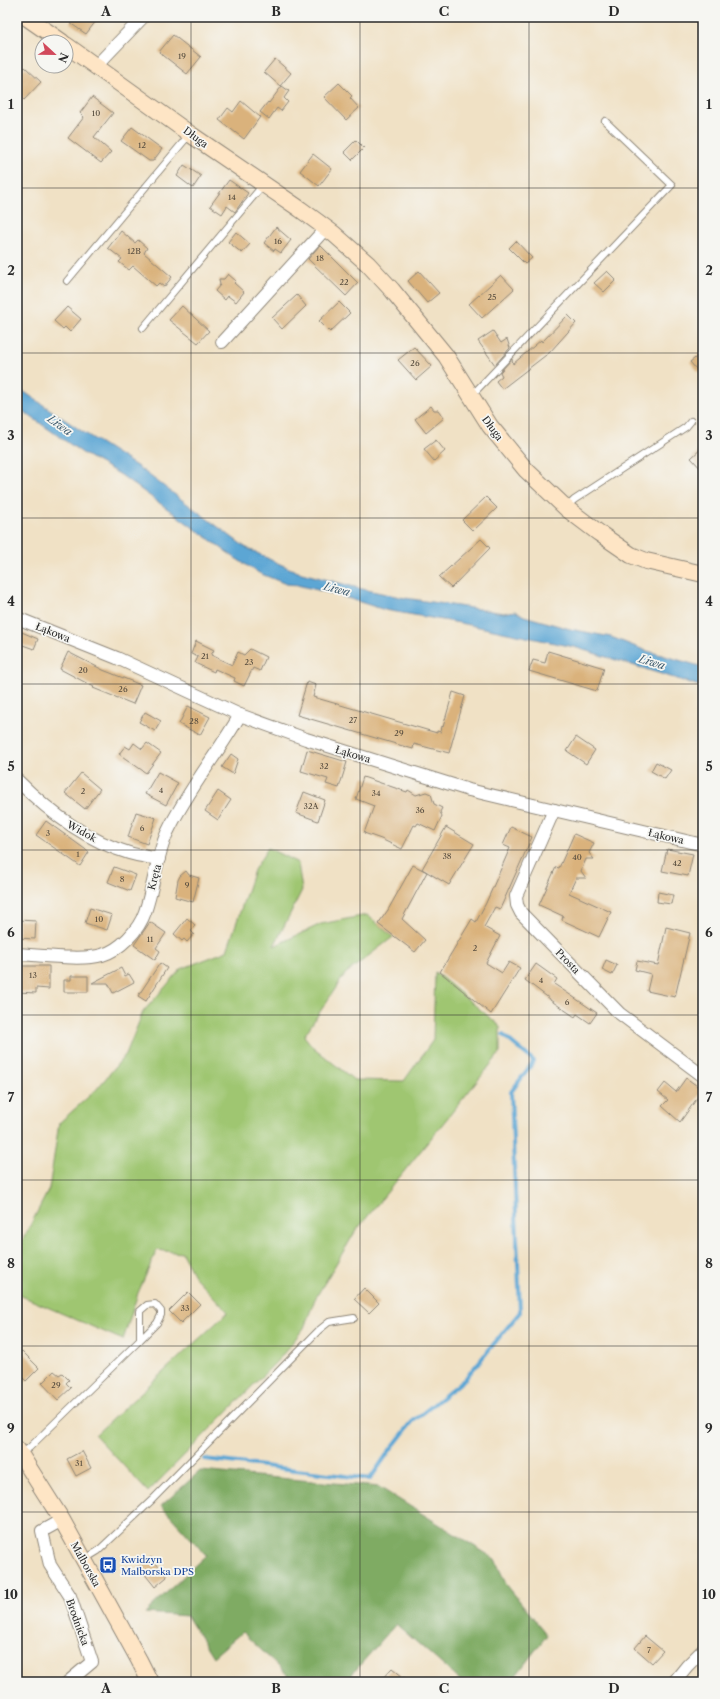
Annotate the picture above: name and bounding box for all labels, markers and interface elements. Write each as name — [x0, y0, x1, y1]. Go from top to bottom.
text: A — [100, 3, 112, 19]
text: B — [271, 3, 281, 19]
text: C — [439, 3, 449, 19]
text: D — [608, 3, 620, 19]
north arrow — [34, 34, 74, 74]
text: N — [55, 51, 72, 65]
house number: 19 — [178, 51, 186, 61]
text: 1 — [8, 96, 14, 112]
text: 1 — [706, 96, 712, 112]
house number: 10 — [92, 108, 100, 118]
street label: Długa — [181, 124, 211, 151]
house number: 12 — [138, 140, 146, 150]
house number: 14 — [228, 192, 236, 202]
house number: 16 — [274, 236, 282, 246]
house number: 12B — [127, 246, 141, 256]
house number: 18 — [316, 253, 324, 263]
text: 2 — [7, 262, 15, 278]
text: 2 — [705, 262, 713, 278]
house number: 22 — [339, 277, 349, 287]
house number: 25 — [488, 292, 496, 302]
house number: 26 — [410, 358, 420, 368]
water label: Liwa — [44, 411, 75, 439]
street label: Długa — [479, 413, 506, 444]
text: 3 — [7, 427, 15, 443]
text: 3 — [705, 427, 713, 443]
water label: Liwa — [321, 579, 352, 599]
text: 4 — [7, 593, 15, 609]
text: 4 — [705, 593, 713, 609]
street label: Łąkowa — [34, 620, 73, 646]
house number: 21 — [201, 651, 210, 661]
water label: Liwa — [636, 651, 667, 673]
house number: 23 — [244, 657, 254, 667]
house number: 20 — [78, 665, 88, 675]
house number: 26 — [118, 684, 128, 694]
house number: 27 — [349, 715, 357, 725]
house number: 28 — [189, 716, 199, 726]
house number: 29 — [394, 728, 404, 738]
street label: Łąkowa — [334, 743, 373, 766]
text: 5 — [7, 758, 15, 774]
text: 5 — [705, 758, 713, 774]
house number: 32 — [319, 761, 329, 771]
house number: 4 — [159, 785, 164, 795]
house number: 2 — [81, 786, 86, 796]
house number: 34 — [371, 788, 381, 798]
house number: 32A — [304, 801, 320, 811]
house number: 36 — [415, 805, 425, 815]
street label: Widok — [64, 818, 100, 845]
house number: 6 — [140, 823, 145, 833]
street label: Łąkowa — [647, 826, 686, 847]
house number: 3 — [46, 828, 50, 838]
house number: 1 — [76, 849, 80, 859]
house number: 38 — [442, 851, 452, 861]
house number: 40 — [572, 852, 582, 862]
house number: 42 — [672, 858, 682, 868]
street label: Kręta — [145, 862, 164, 892]
house number: 8 — [120, 874, 125, 884]
house number: 9 — [185, 880, 190, 890]
house number: 10 — [95, 914, 103, 924]
text: 6 — [7, 924, 15, 940]
text: 6 — [705, 924, 713, 940]
house number: 11 — [147, 934, 154, 944]
house number: 2 — [473, 943, 478, 953]
street label: Prosta — [553, 946, 583, 977]
house number: 13 — [29, 970, 37, 980]
house number: 4 — [539, 975, 544, 985]
house number: 6 — [565, 997, 570, 1007]
text: 7 — [8, 1089, 15, 1105]
text: 7 — [706, 1089, 713, 1105]
text: 8 — [7, 1255, 15, 1271]
text: 8 — [705, 1255, 713, 1271]
house number: 33 — [181, 1303, 189, 1313]
house number: 29 — [51, 1380, 61, 1390]
text: 9 — [7, 1420, 15, 1436]
text: 9 — [705, 1420, 713, 1436]
house number: 31 — [75, 1458, 84, 1468]
street label: Malborska — [68, 1539, 104, 1590]
place label: Kwidzyn Malborska DPS — [121, 1553, 194, 1578]
bus stop icon: Kwidzyn Malborska DPS — [98, 1555, 118, 1575]
text: 10 — [4, 1586, 18, 1602]
text: 10 — [702, 1586, 716, 1602]
street label: Brodnicka — [63, 1597, 92, 1648]
house number: 7 — [647, 1645, 651, 1655]
text: A — [100, 1680, 112, 1696]
text: B — [271, 1680, 281, 1696]
text: C — [439, 1680, 449, 1696]
text: D — [608, 1680, 620, 1696]

